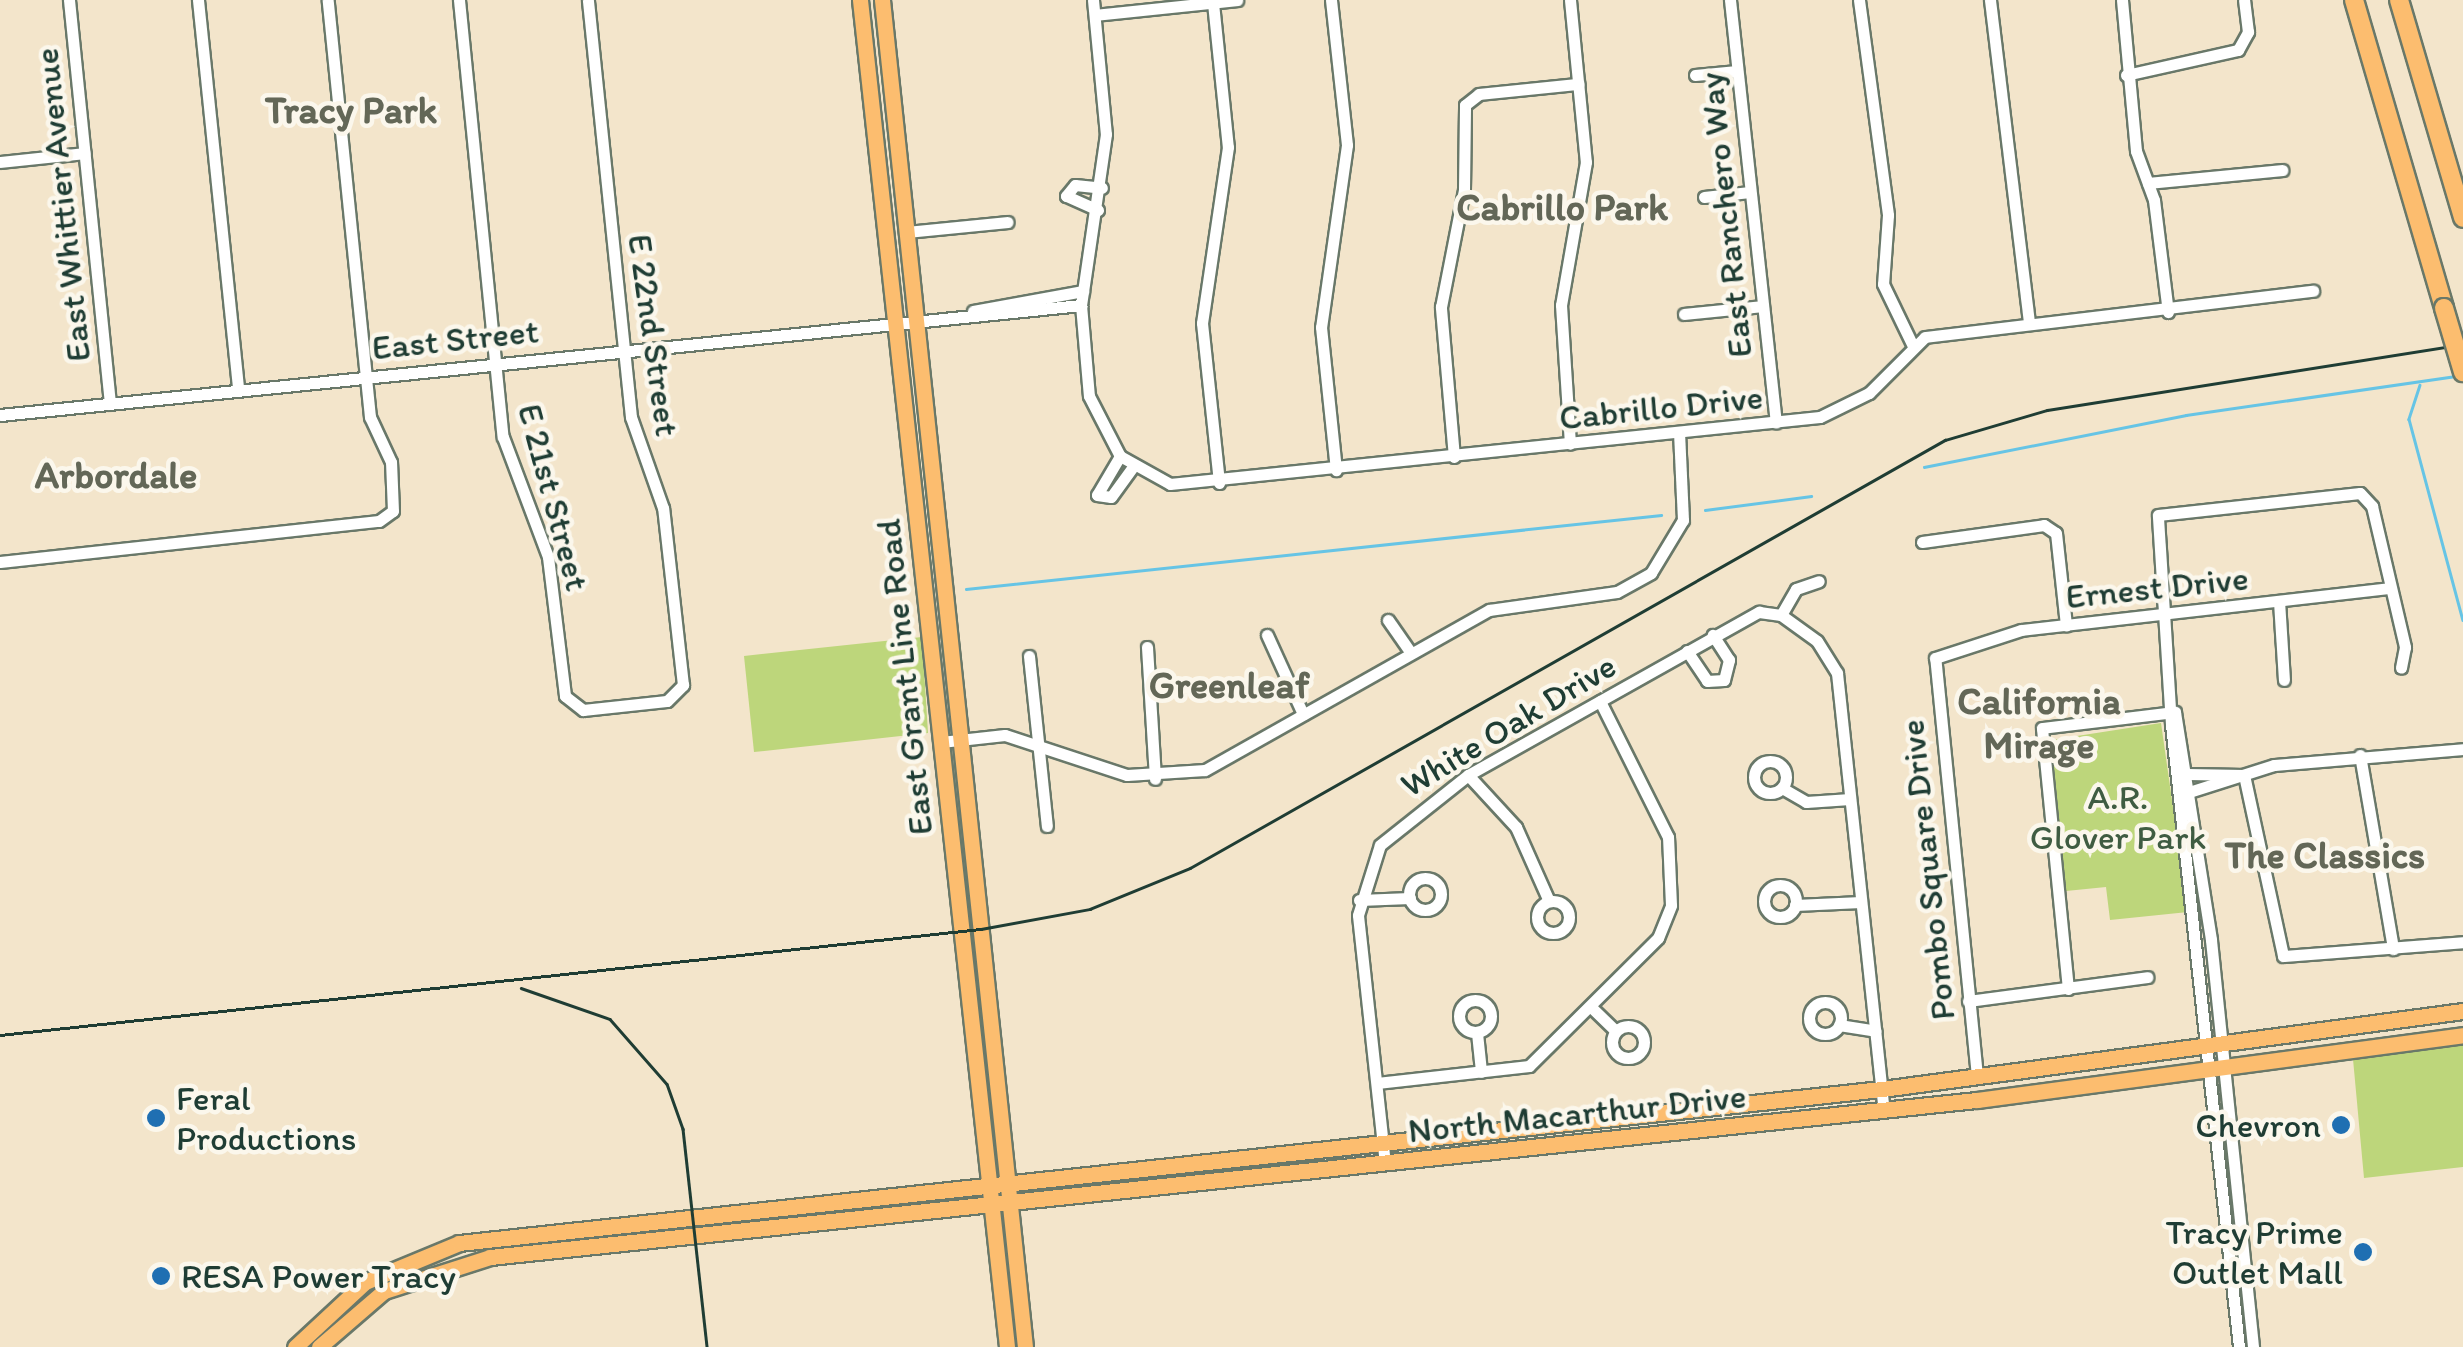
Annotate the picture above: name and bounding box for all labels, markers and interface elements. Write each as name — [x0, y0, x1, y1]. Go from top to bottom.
street label: East Whittier Avenue — [25, 47, 99, 363]
street label: East Ranchero Way — [1689, 70, 1761, 360]
district label: Tracy Park — [265, 88, 437, 134]
district label: Cabrillo Park — [1456, 185, 1668, 231]
street label: E 22nd Street — [619, 232, 689, 438]
street label: East Street — [370, 309, 540, 369]
street label: Cabrillo Drive — [1557, 375, 1765, 439]
street label: E 21st Street — [509, 399, 599, 595]
district label: Arbordale — [35, 453, 197, 499]
street label: East Grant Line Road — [867, 517, 941, 837]
street label: Ernest Drive — [2063, 556, 2251, 618]
street label: White Oak Drive — [1393, 644, 1623, 806]
district label: Greenleaf — [1149, 663, 1309, 709]
district label: California Mirage — [1957, 679, 2121, 768]
street label: Pombo Square Drive — [1890, 718, 1964, 1022]
park label: A.R. Glover Park — [2030, 776, 2206, 858]
district label: The Classics — [2224, 833, 2426, 879]
street label: North Macarthur Drive — [1406, 1074, 1748, 1152]
place label: Feral Productions — [176, 1077, 356, 1159]
place label: Chevron — [2195, 1104, 2321, 1146]
marker: Feral Productions — [145, 1107, 167, 1129]
marker: Chevron — [2330, 1114, 2352, 1136]
place label: Tracy Prime Outlet Mall — [2166, 1211, 2343, 1293]
marker: Tracy Prime Outlet Mall — [2352, 1241, 2374, 1263]
place label: RESA Power Tracy — [181, 1255, 452, 1297]
marker: RESA Power Tracy — [150, 1265, 172, 1287]

